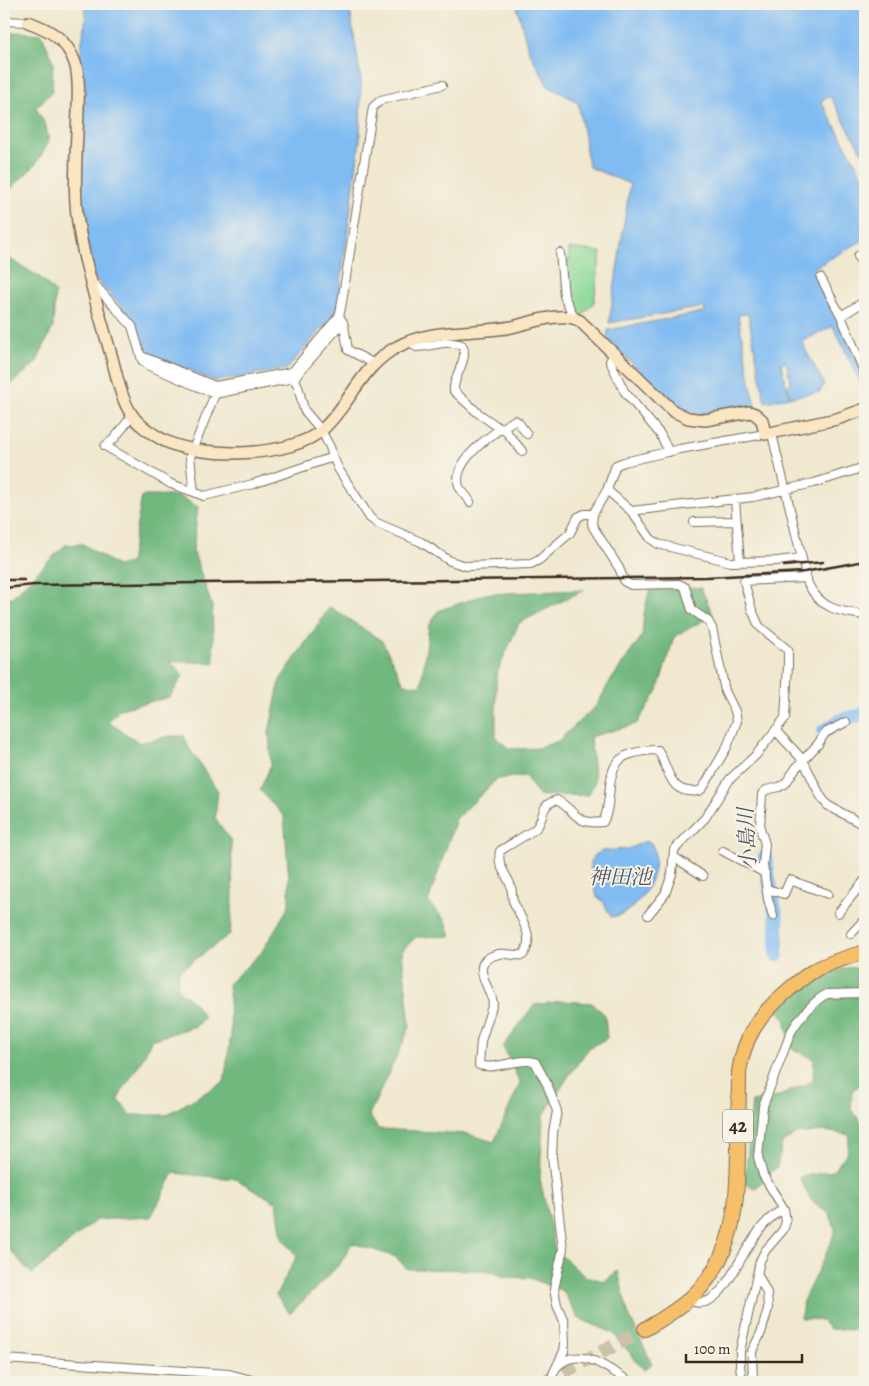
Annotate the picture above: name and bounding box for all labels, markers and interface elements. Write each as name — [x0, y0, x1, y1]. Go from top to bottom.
water label: 小島川 — [731, 805, 763, 871]
water label: 神田池 — [589, 863, 653, 891]
road number: 42 — [723, 1110, 753, 1142]
scale bar — [686, 1331, 803, 1363]
text: 100 m — [694, 1339, 731, 1359]

